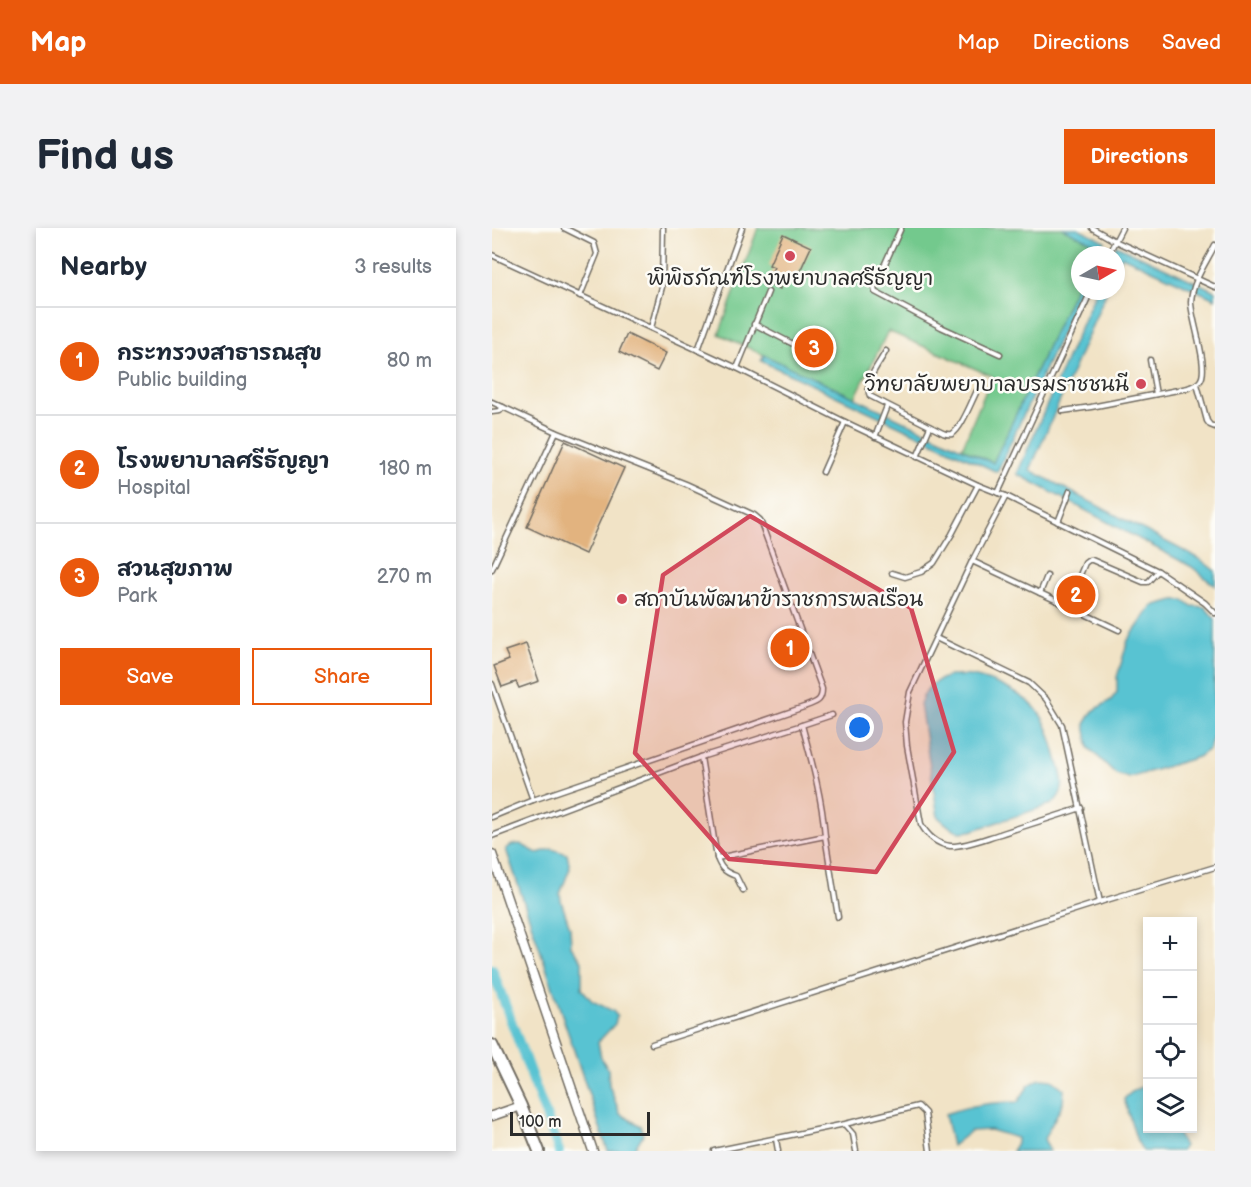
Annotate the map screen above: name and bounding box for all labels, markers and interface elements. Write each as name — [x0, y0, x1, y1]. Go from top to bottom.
text: Map — [30, 26, 86, 59]
text: Map — [957, 30, 1000, 55]
text: Directions — [1033, 30, 1129, 55]
text: Saved — [1162, 30, 1221, 55]
button: Directions — [1064, 129, 1215, 184]
text: Find us — [36, 131, 174, 182]
north arrow — [1071, 246, 1125, 300]
marker: พิพิธภัณฑ์โรงพยาบาลศรีธัญญา — [783, 249, 797, 263]
text: Nearby — [60, 252, 147, 283]
text: 3 results — [354, 255, 432, 279]
place label: พิพิธภัณฑ์โรงพยาบาลศรีธัญญา — [647, 265, 933, 291]
pin: 3 — [794, 326, 834, 370]
text: กระทรวงสาธารณสุข — [117, 340, 322, 367]
text: 1 — [75, 349, 84, 373]
text: 80 m — [387, 349, 432, 373]
text: Public building — [117, 368, 247, 392]
place label: วิทยาลัยพยาบาลบรมราชชนนี — [865, 372, 1129, 397]
marker: วิทยาลัยพยาบาลบรมราชชนนี — [1134, 377, 1148, 391]
text: โรงพยาบาลศรีธัญญา — [117, 448, 329, 475]
text: 2 — [74, 457, 85, 481]
text: 180 m — [379, 457, 432, 481]
text: Hospital — [117, 476, 190, 500]
text: สวนสุขภาพ — [117, 556, 233, 583]
text: 3 — [74, 565, 85, 589]
text: 270 m — [377, 565, 432, 589]
pin: 2 — [1056, 572, 1096, 617]
text: Park — [117, 584, 157, 608]
place label: สถาบันพัฒนาข้าราชการพลเรือน — [634, 586, 923, 612]
marker: สถาบันพัฒนาข้าราชการพลเรือน — [615, 592, 629, 606]
pin: 1 — [770, 626, 810, 670]
button: Save — [60, 648, 240, 705]
button: Share — [252, 648, 432, 705]
your location — [845, 713, 874, 742]
map controls — [1143, 917, 1197, 1133]
button: + — [1143, 917, 1197, 971]
button: − — [1143, 971, 1197, 1025]
button: locate — [1143, 1025, 1197, 1079]
button: layers — [1143, 1079, 1197, 1133]
scale bar — [510, 1109, 650, 1136]
text: 100 m — [519, 1113, 562, 1132]

